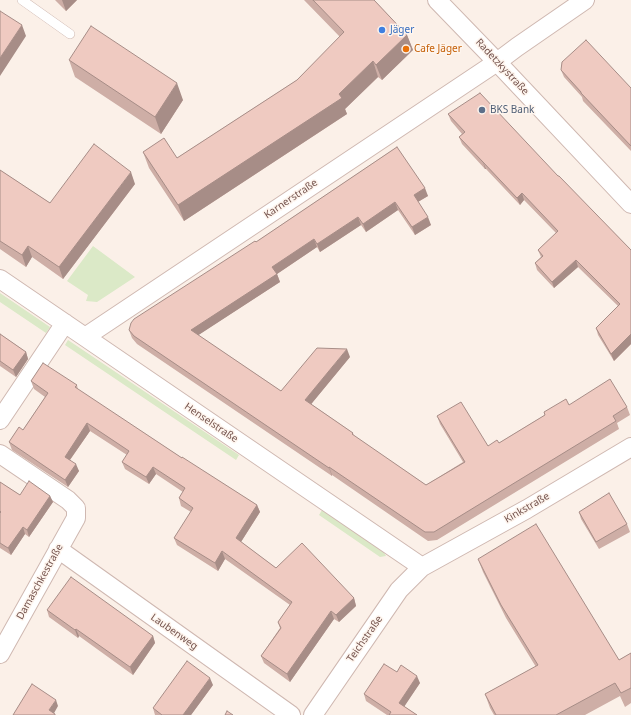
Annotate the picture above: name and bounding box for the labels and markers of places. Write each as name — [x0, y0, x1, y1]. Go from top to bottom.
place label: Jäger — [390, 24, 414, 36]
marker: Jäger — [377, 25, 387, 35]
place label: Cafe Jäger — [414, 43, 462, 55]
marker: Cafe Jäger — [401, 44, 411, 54]
place label: BKS Bank — [490, 104, 534, 116]
marker: BKS Bank — [477, 105, 487, 115]

